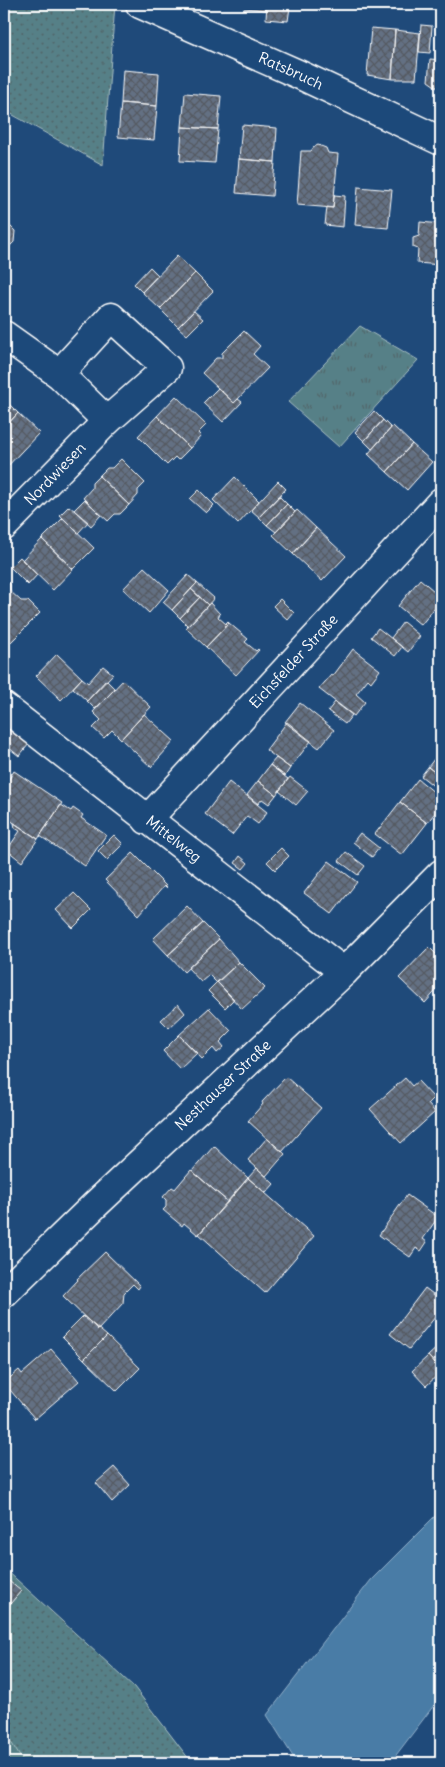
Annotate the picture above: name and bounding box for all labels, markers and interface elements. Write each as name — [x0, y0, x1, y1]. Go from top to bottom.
street label: Ratsbruch — [256, 48, 327, 94]
street label: Nordwiesen — [20, 438, 90, 509]
street label: Eichsfelder Straße — [245, 610, 342, 712]
street label: Mittelweg — [142, 811, 205, 866]
street label: Nesthauser Straße — [171, 1035, 275, 1134]

